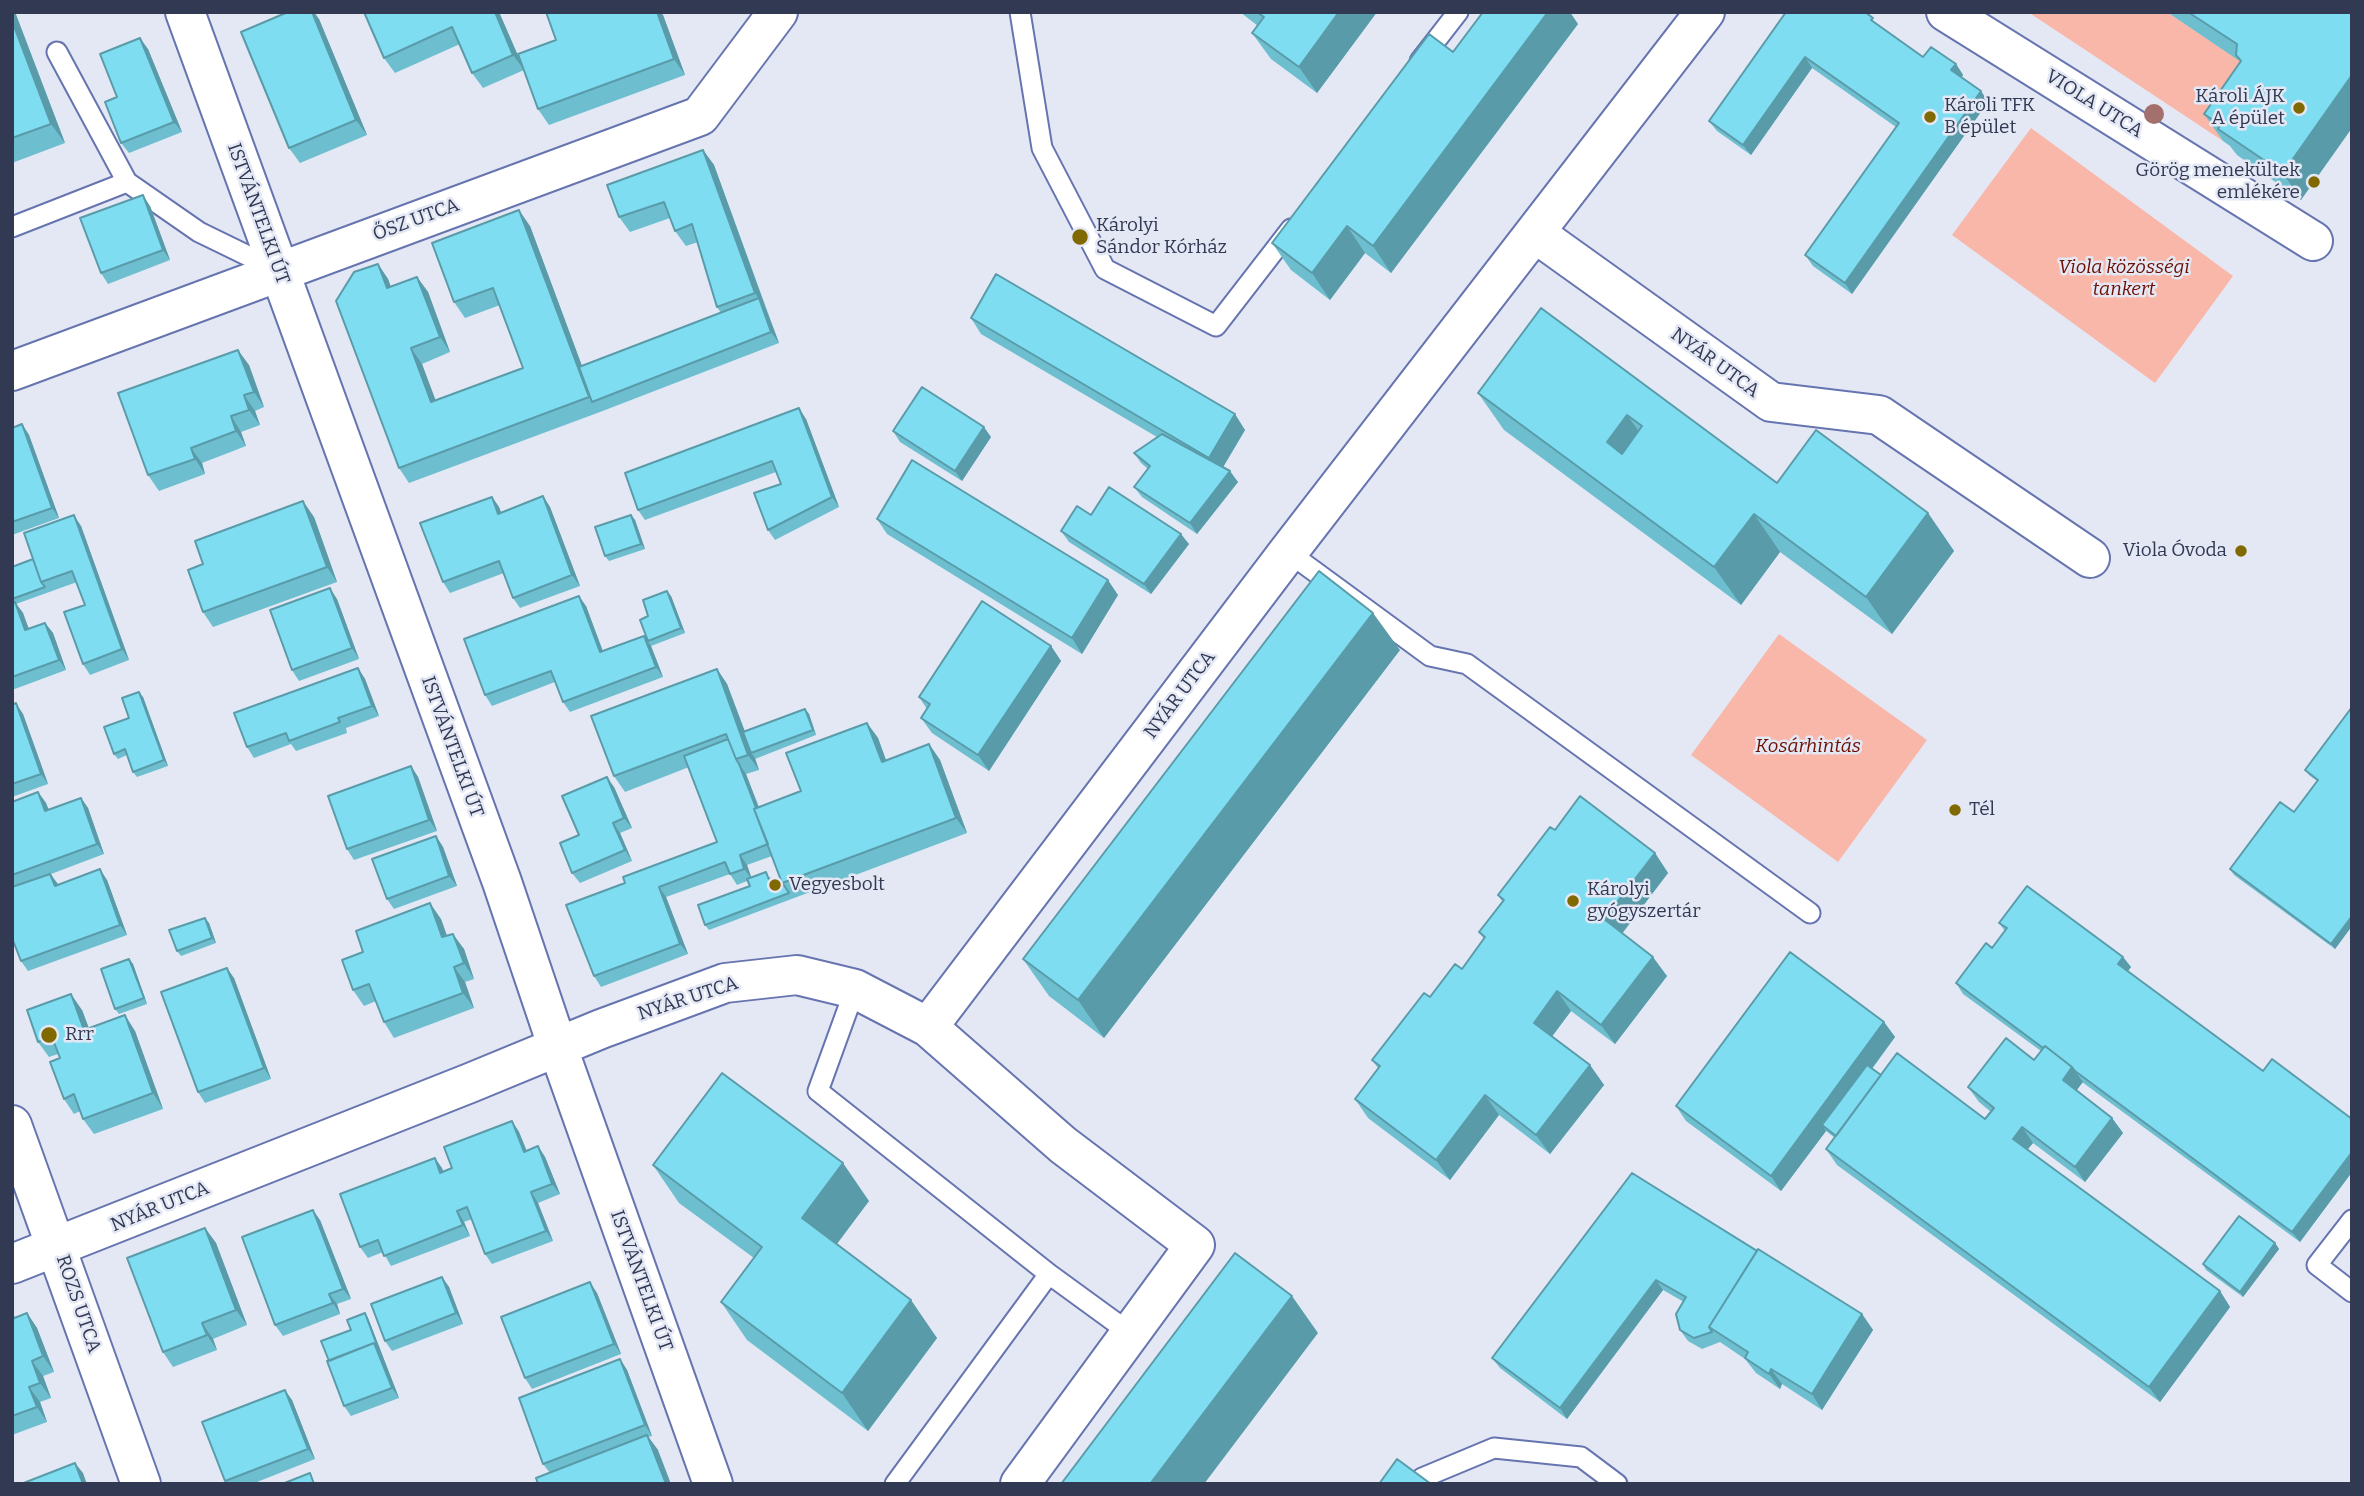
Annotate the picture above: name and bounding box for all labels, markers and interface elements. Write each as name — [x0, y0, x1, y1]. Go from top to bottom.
street label: VIOLA UTCA — [2041, 65, 2147, 143]
place label: Károli ÁJK A épület — [2195, 86, 2285, 130]
place label: Károli TFK B épület — [1944, 95, 2035, 139]
marker: Károli ÁJK A épület — [2291, 100, 2307, 116]
marker: Károli TFK B épület — [1922, 109, 1938, 125]
street label: ISTVÁNTELKI ÚT — [222, 140, 294, 288]
place label: Görög menekültek emlékére — [2135, 160, 2300, 204]
marker: Görög menekültek emlékére — [2306, 174, 2322, 190]
street label: ŐSZ UTCA — [370, 194, 462, 246]
place label: Károlyi Sándor Kórház — [1096, 215, 1227, 259]
marker: Károlyi Sándor Kórház — [1070, 227, 1090, 247]
park label: Viola közösségi tankert — [2058, 257, 2190, 301]
street label: NYÁR UTCA — [1666, 323, 1764, 403]
place label: Viola Óvoda — [2123, 540, 2227, 562]
marker: Viola Óvoda — [2233, 543, 2249, 559]
street label: NYÁR UTCA — [1140, 647, 1220, 743]
street label: ISTVÁNTELKI ÚT — [416, 673, 488, 821]
park label: Kosárhintás — [1755, 736, 1861, 758]
place label: Tél — [1969, 799, 1995, 821]
marker: Tél — [1947, 802, 1963, 818]
place label: Vegyesbolt — [789, 874, 885, 896]
marker: Vegyesbolt — [767, 877, 783, 893]
place label: Károlyi gyógyszertár — [1587, 879, 1701, 923]
marker: Károlyi gyógyszertár — [1565, 893, 1581, 909]
street label: NYÁR UTCA — [635, 972, 741, 1026]
place label: Rrr — [65, 1024, 94, 1046]
marker: Rrr — [39, 1025, 59, 1045]
street label: NYÁR UTCA — [107, 1177, 213, 1237]
street label: ISTVÁNTELKI ÚT — [605, 1207, 677, 1355]
street label: ROZS UTCA — [51, 1252, 105, 1356]

